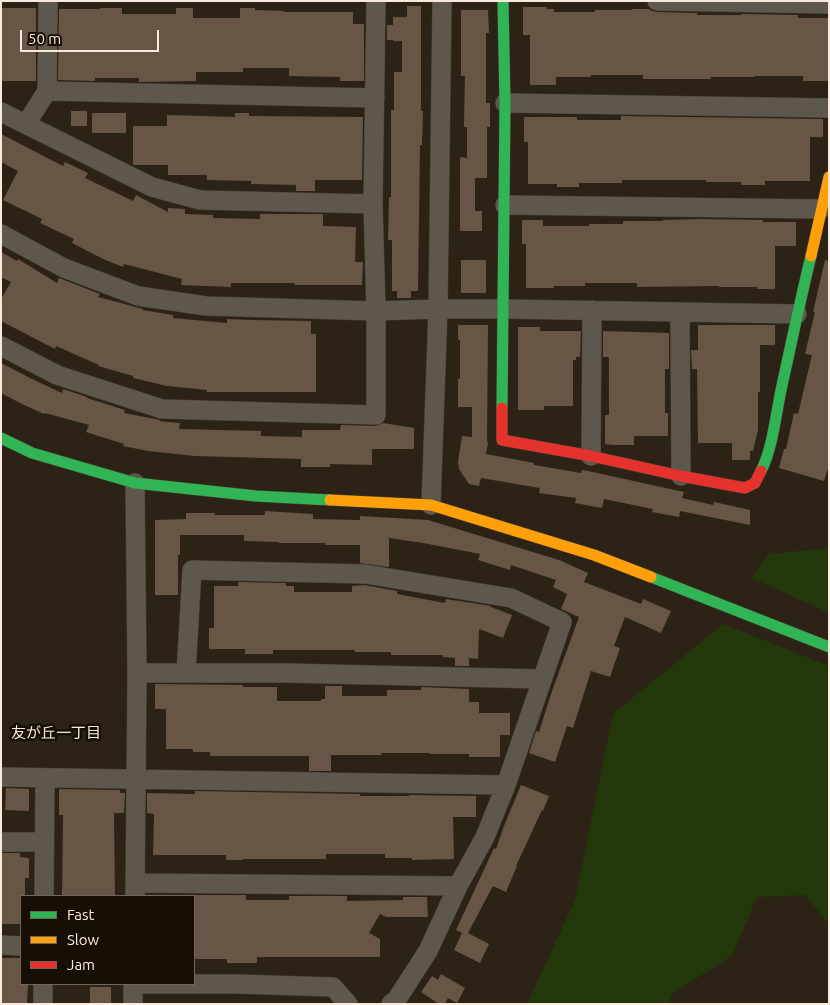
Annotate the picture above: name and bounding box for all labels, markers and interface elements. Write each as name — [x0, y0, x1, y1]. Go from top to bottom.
scale bar — [22, 20, 161, 52]
text: 50 m — [28, 30, 61, 47]
district label: 友が丘一丁目 — [11, 724, 101, 742]
legend — [20, 895, 195, 985]
text: Fast — [67, 906, 94, 923]
text: Slow — [67, 931, 99, 948]
text: Jam — [67, 956, 95, 973]

